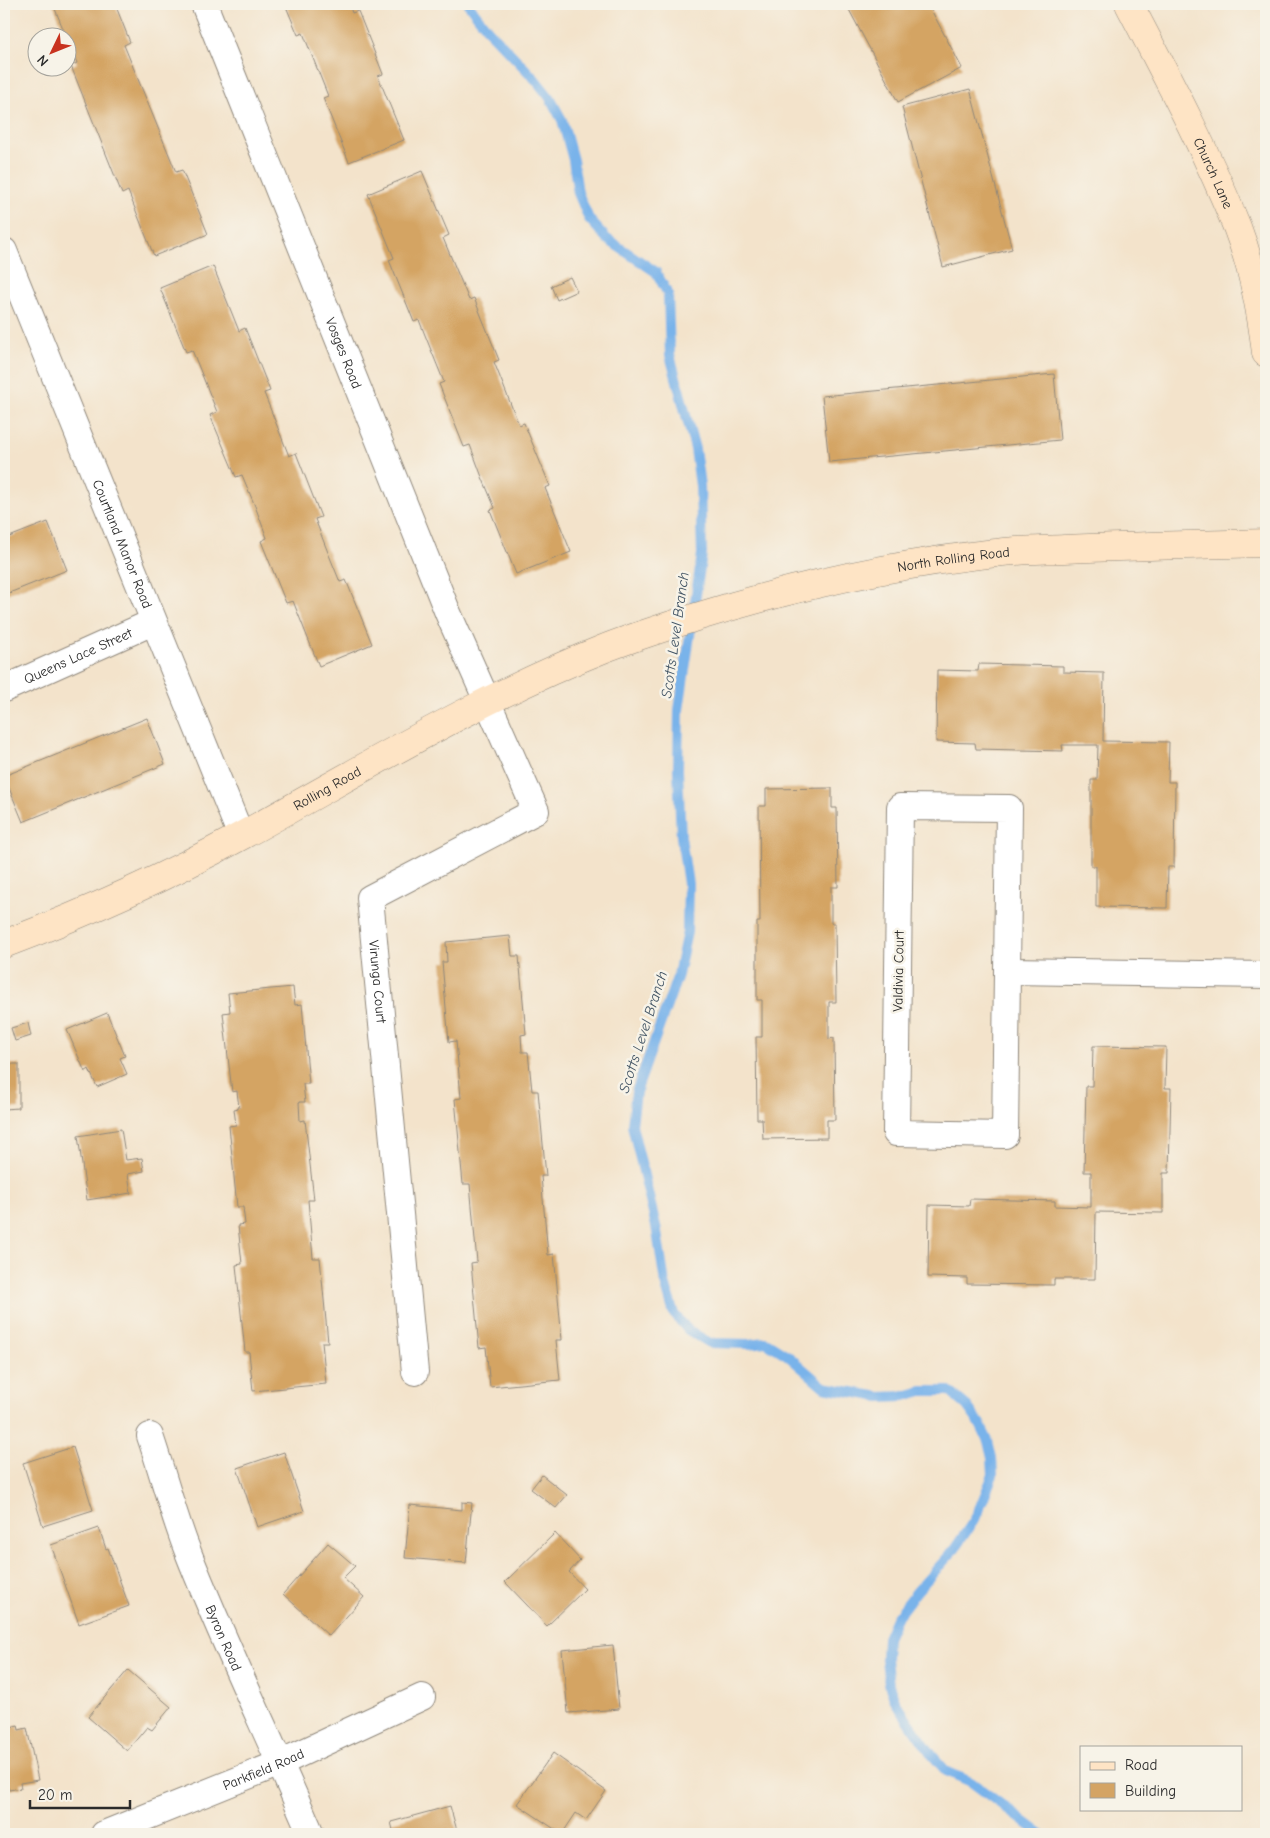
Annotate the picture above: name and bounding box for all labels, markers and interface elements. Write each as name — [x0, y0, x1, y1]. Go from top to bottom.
north arrow — [28, 28, 78, 78]
text: N — [34, 51, 52, 70]
street label: Church Lane — [1189, 135, 1236, 211]
street label: Vosges Road — [322, 315, 365, 391]
street label: Courtland Manor Road — [88, 477, 156, 611]
street label: North Rolling Road — [896, 544, 1011, 576]
water label: Scotts Level Branch — [657, 571, 693, 699]
street label: Queens Lace Street — [21, 624, 136, 688]
street label: Rolling Road — [290, 763, 364, 814]
street label: Valdivia Court — [889, 929, 908, 1012]
street label: Virunga Court — [365, 939, 390, 1025]
water label: Scotts Level Branch — [615, 969, 671, 1095]
street label: Byron Road — [201, 1602, 245, 1674]
street label: Parkfield Road — [220, 1745, 307, 1794]
legend — [1080, 1746, 1242, 1810]
text: Road — [1125, 1756, 1157, 1774]
scale bar — [30, 1778, 130, 1810]
text: Building — [1125, 1782, 1176, 1800]
text: 20 m — [38, 1786, 72, 1804]

